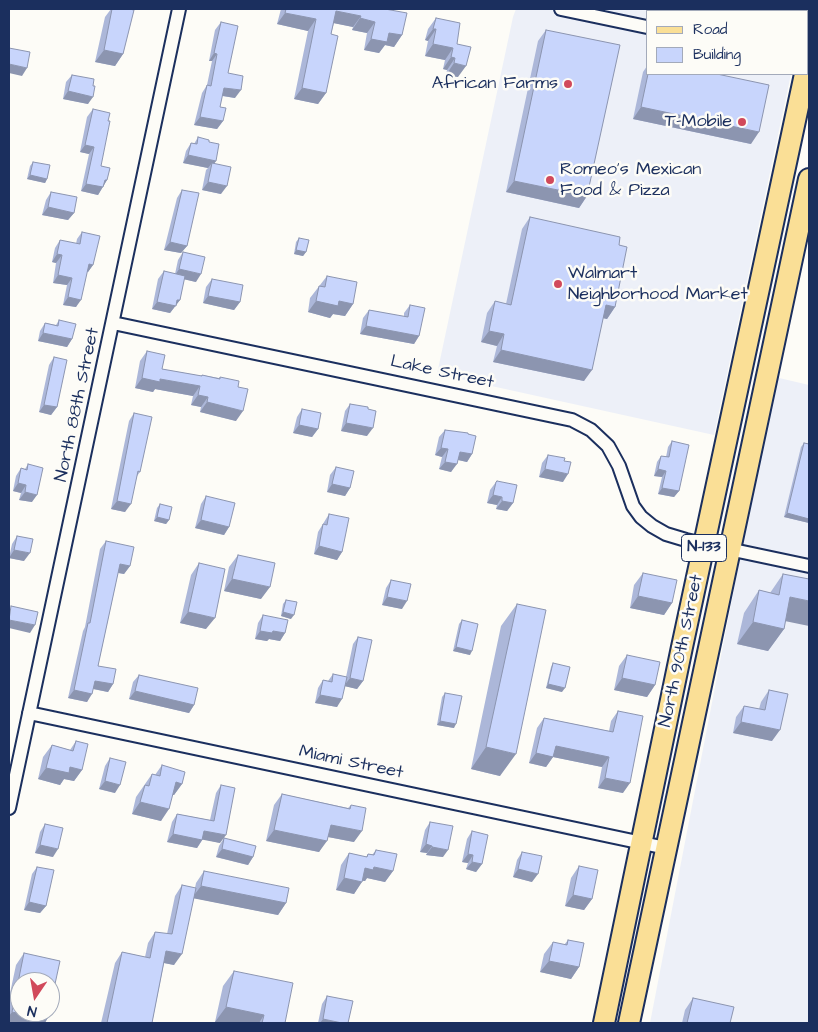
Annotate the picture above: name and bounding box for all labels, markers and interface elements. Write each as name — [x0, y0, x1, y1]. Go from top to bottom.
legend — [646, 10, 808, 75]
text: Road — [693, 19, 727, 40]
text: Building — [693, 44, 741, 65]
place label: African Farms — [432, 73, 558, 95]
marker: African Farms — [562, 78, 574, 90]
place label: T-Mobile — [665, 111, 732, 133]
marker: T-Mobile — [736, 116, 748, 128]
place label: Romeo's Mexican Food & Pizza — [560, 159, 701, 202]
marker: Romeo's Mexican Food & Pizza — [544, 174, 556, 186]
place label: Walmart Neighborhood Market — [568, 263, 748, 306]
marker: Walmart Neighborhood Market — [552, 278, 564, 290]
street label: North 88th Street — [51, 326, 105, 484]
street label: Lake Street — [388, 352, 496, 394]
road number: N-133 — [682, 534, 726, 562]
street label: North 90th Street — [655, 573, 709, 729]
street label: Miami Street — [297, 741, 405, 785]
north arrow — [10, 972, 60, 1022]
text: N — [26, 1000, 38, 1021]

